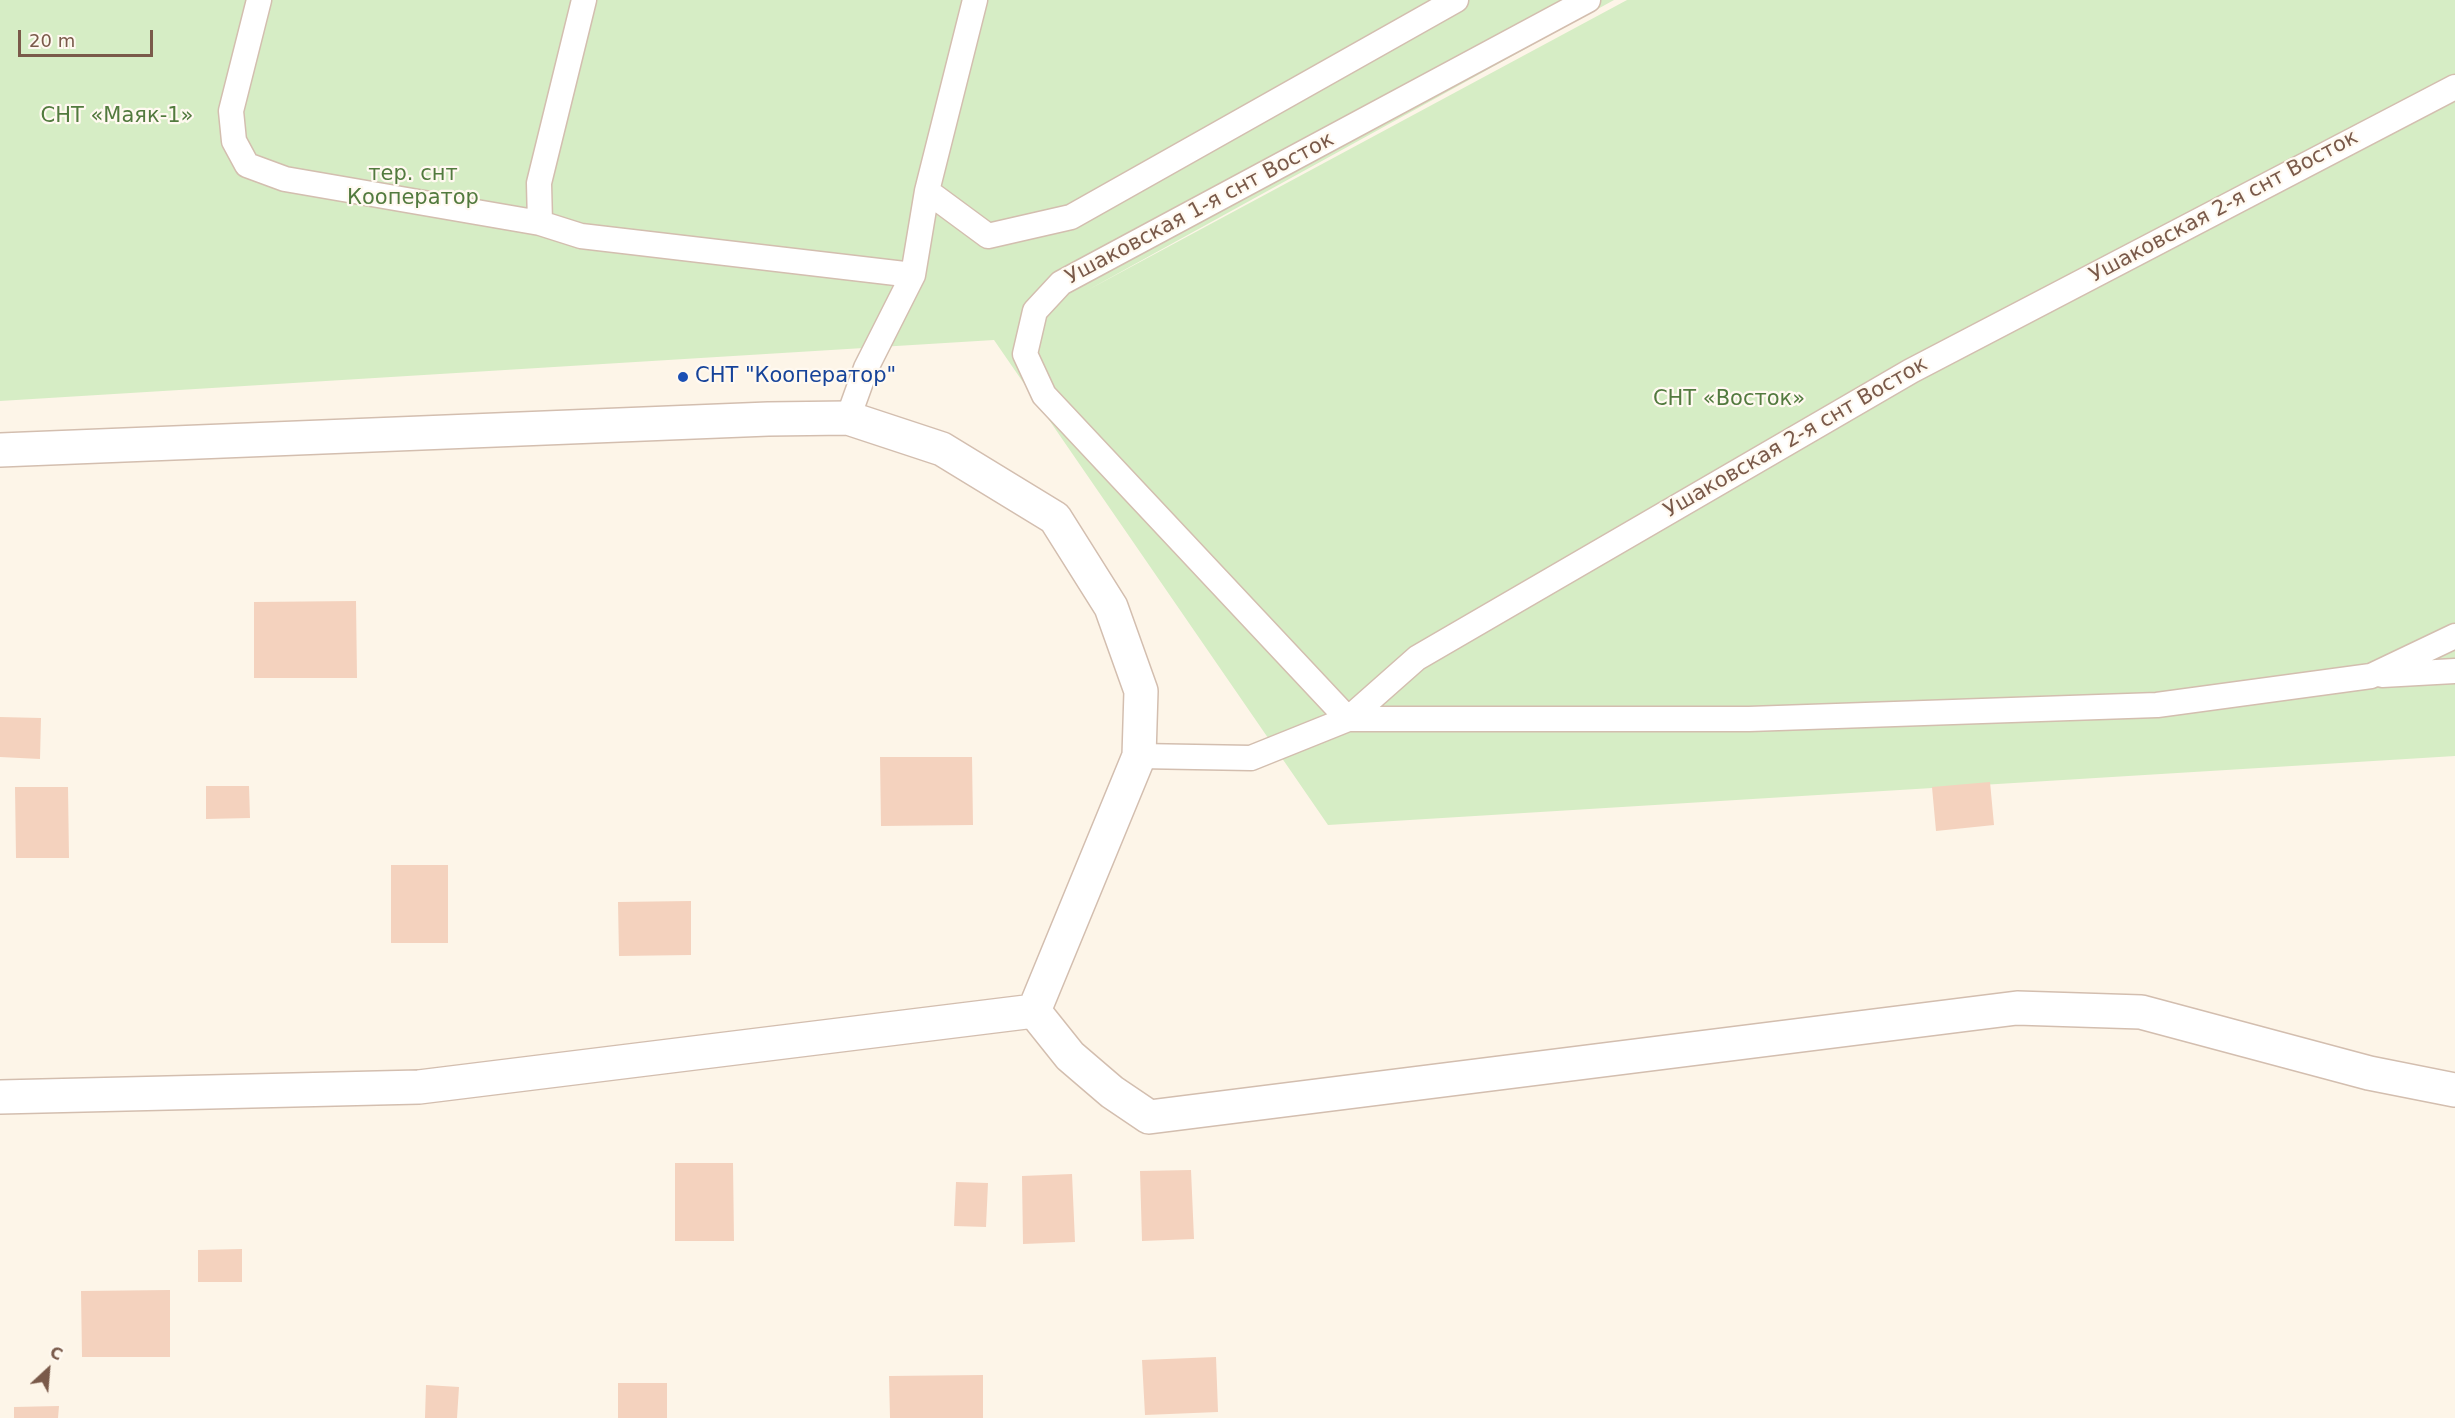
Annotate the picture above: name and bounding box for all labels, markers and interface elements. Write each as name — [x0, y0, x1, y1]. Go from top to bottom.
scale bar — [21, 18, 156, 56]
text: 20 m — [29, 30, 75, 51]
park label: СНТ «Маяк-1» — [41, 104, 193, 130]
street label: Ушаковская 2-я снт Восток — [2086, 125, 2362, 289]
street label: Ушаковская 1-я снт Восток — [1062, 127, 1338, 291]
park label: тер. снт Кооператор — [347, 162, 479, 212]
street label: Ушаковская 2-я снт Восток — [1660, 352, 1932, 524]
place label: СНТ "Кооператор" — [695, 364, 896, 390]
marker: СНТ "Кооператор" — [676, 370, 690, 384]
park label: СНТ «Восток» — [1653, 387, 1805, 413]
north arrow — [18, 1340, 78, 1400]
text: С — [47, 1342, 66, 1364]

